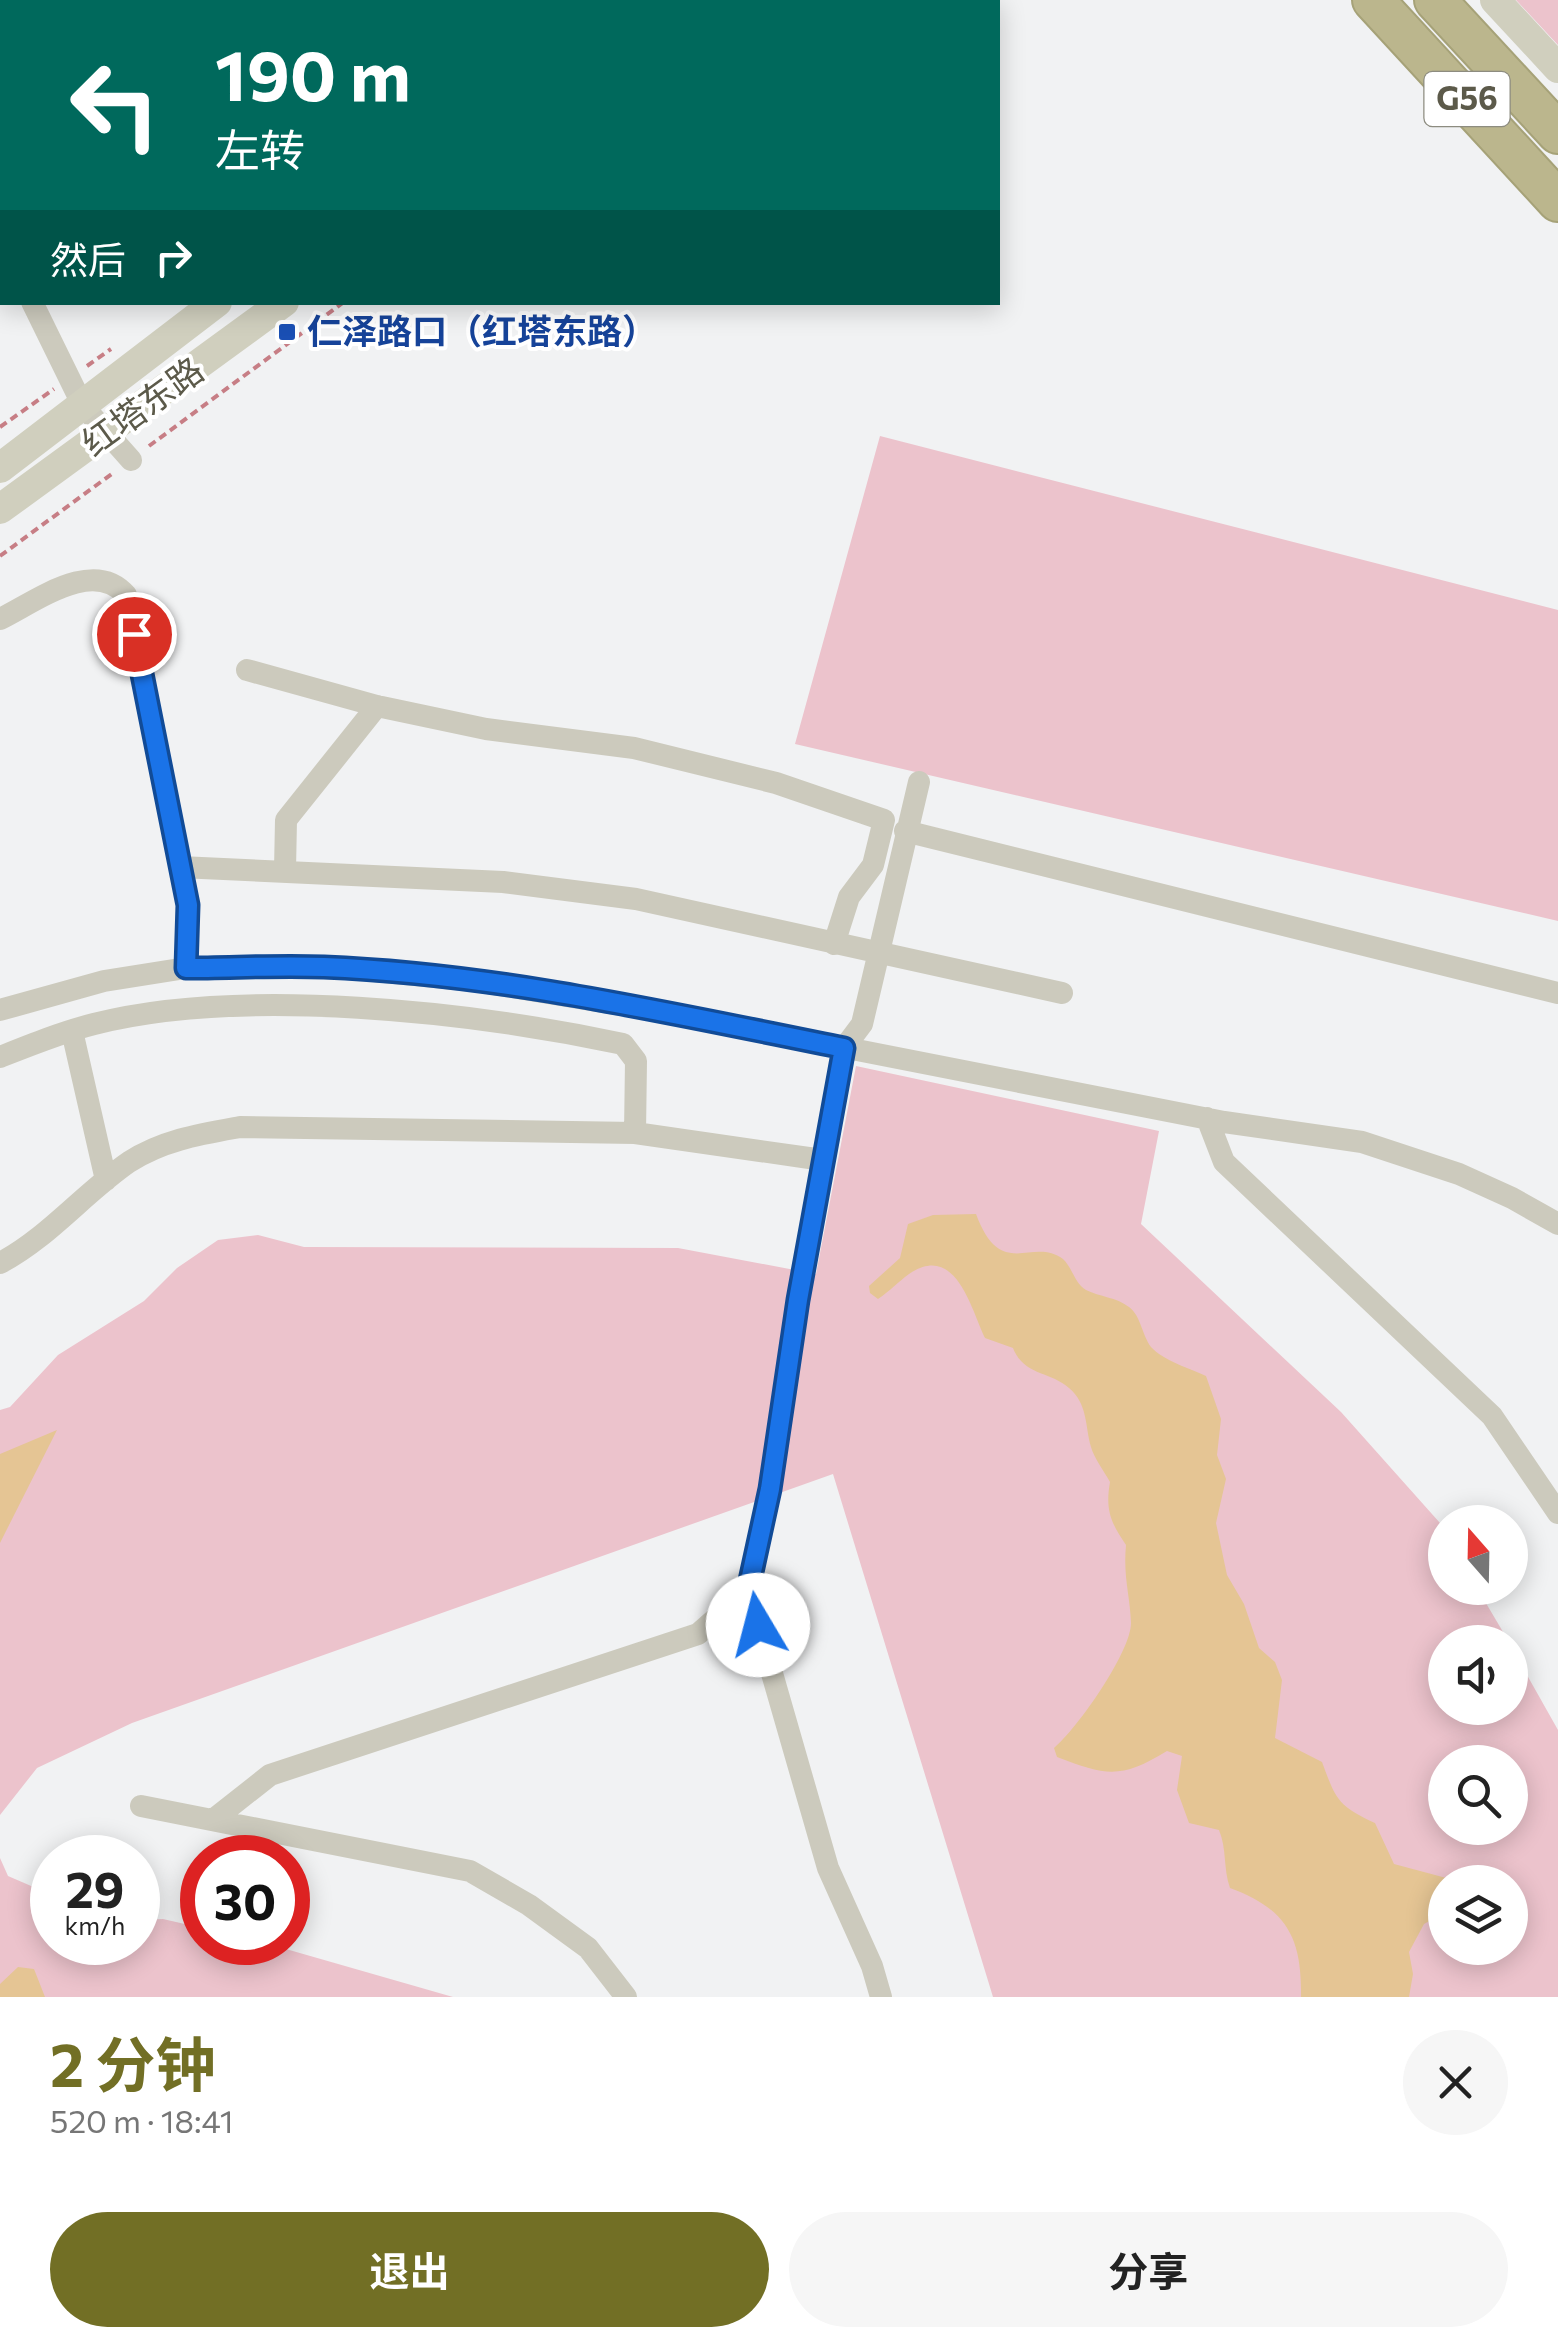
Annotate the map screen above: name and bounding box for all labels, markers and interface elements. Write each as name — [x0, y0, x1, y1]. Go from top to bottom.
text: 190 m — [215, 30, 411, 115]
icon: left — [50, 40, 180, 170]
road number: G56 — [1424, 72, 1510, 126]
text: 左转 — [215, 121, 305, 176]
icon: right — [146, 230, 201, 285]
text: 然后 — [50, 235, 126, 282]
place label: 仁泽路口（红塔东路） — [307, 308, 657, 351]
marker: 仁泽路口（红塔东路） — [276, 321, 298, 343]
street label: 红塔东路 — [72, 346, 211, 464]
pin — [92, 592, 177, 677]
icon: arrive — [107, 607, 162, 662]
north arrow — [1428, 1505, 1528, 1605]
map controls — [1428, 1505, 1528, 1965]
position arrow — [706, 1573, 810, 1677]
button: sound — [1428, 1625, 1528, 1725]
button: search — [1428, 1745, 1528, 1845]
speed limit sign: 30 — [180, 1835, 310, 1965]
text: 29 — [65, 1857, 124, 1918]
button: layers — [1428, 1865, 1528, 1965]
text: km/h — [65, 1910, 125, 1940]
text: 2 分钟 — [50, 2026, 216, 2099]
button: close — [1403, 2030, 1508, 2135]
text: 520 m · 18:41 — [50, 2100, 233, 2140]
button: 退出 — [50, 2212, 769, 2327]
button: 分享 — [789, 2212, 1508, 2327]

